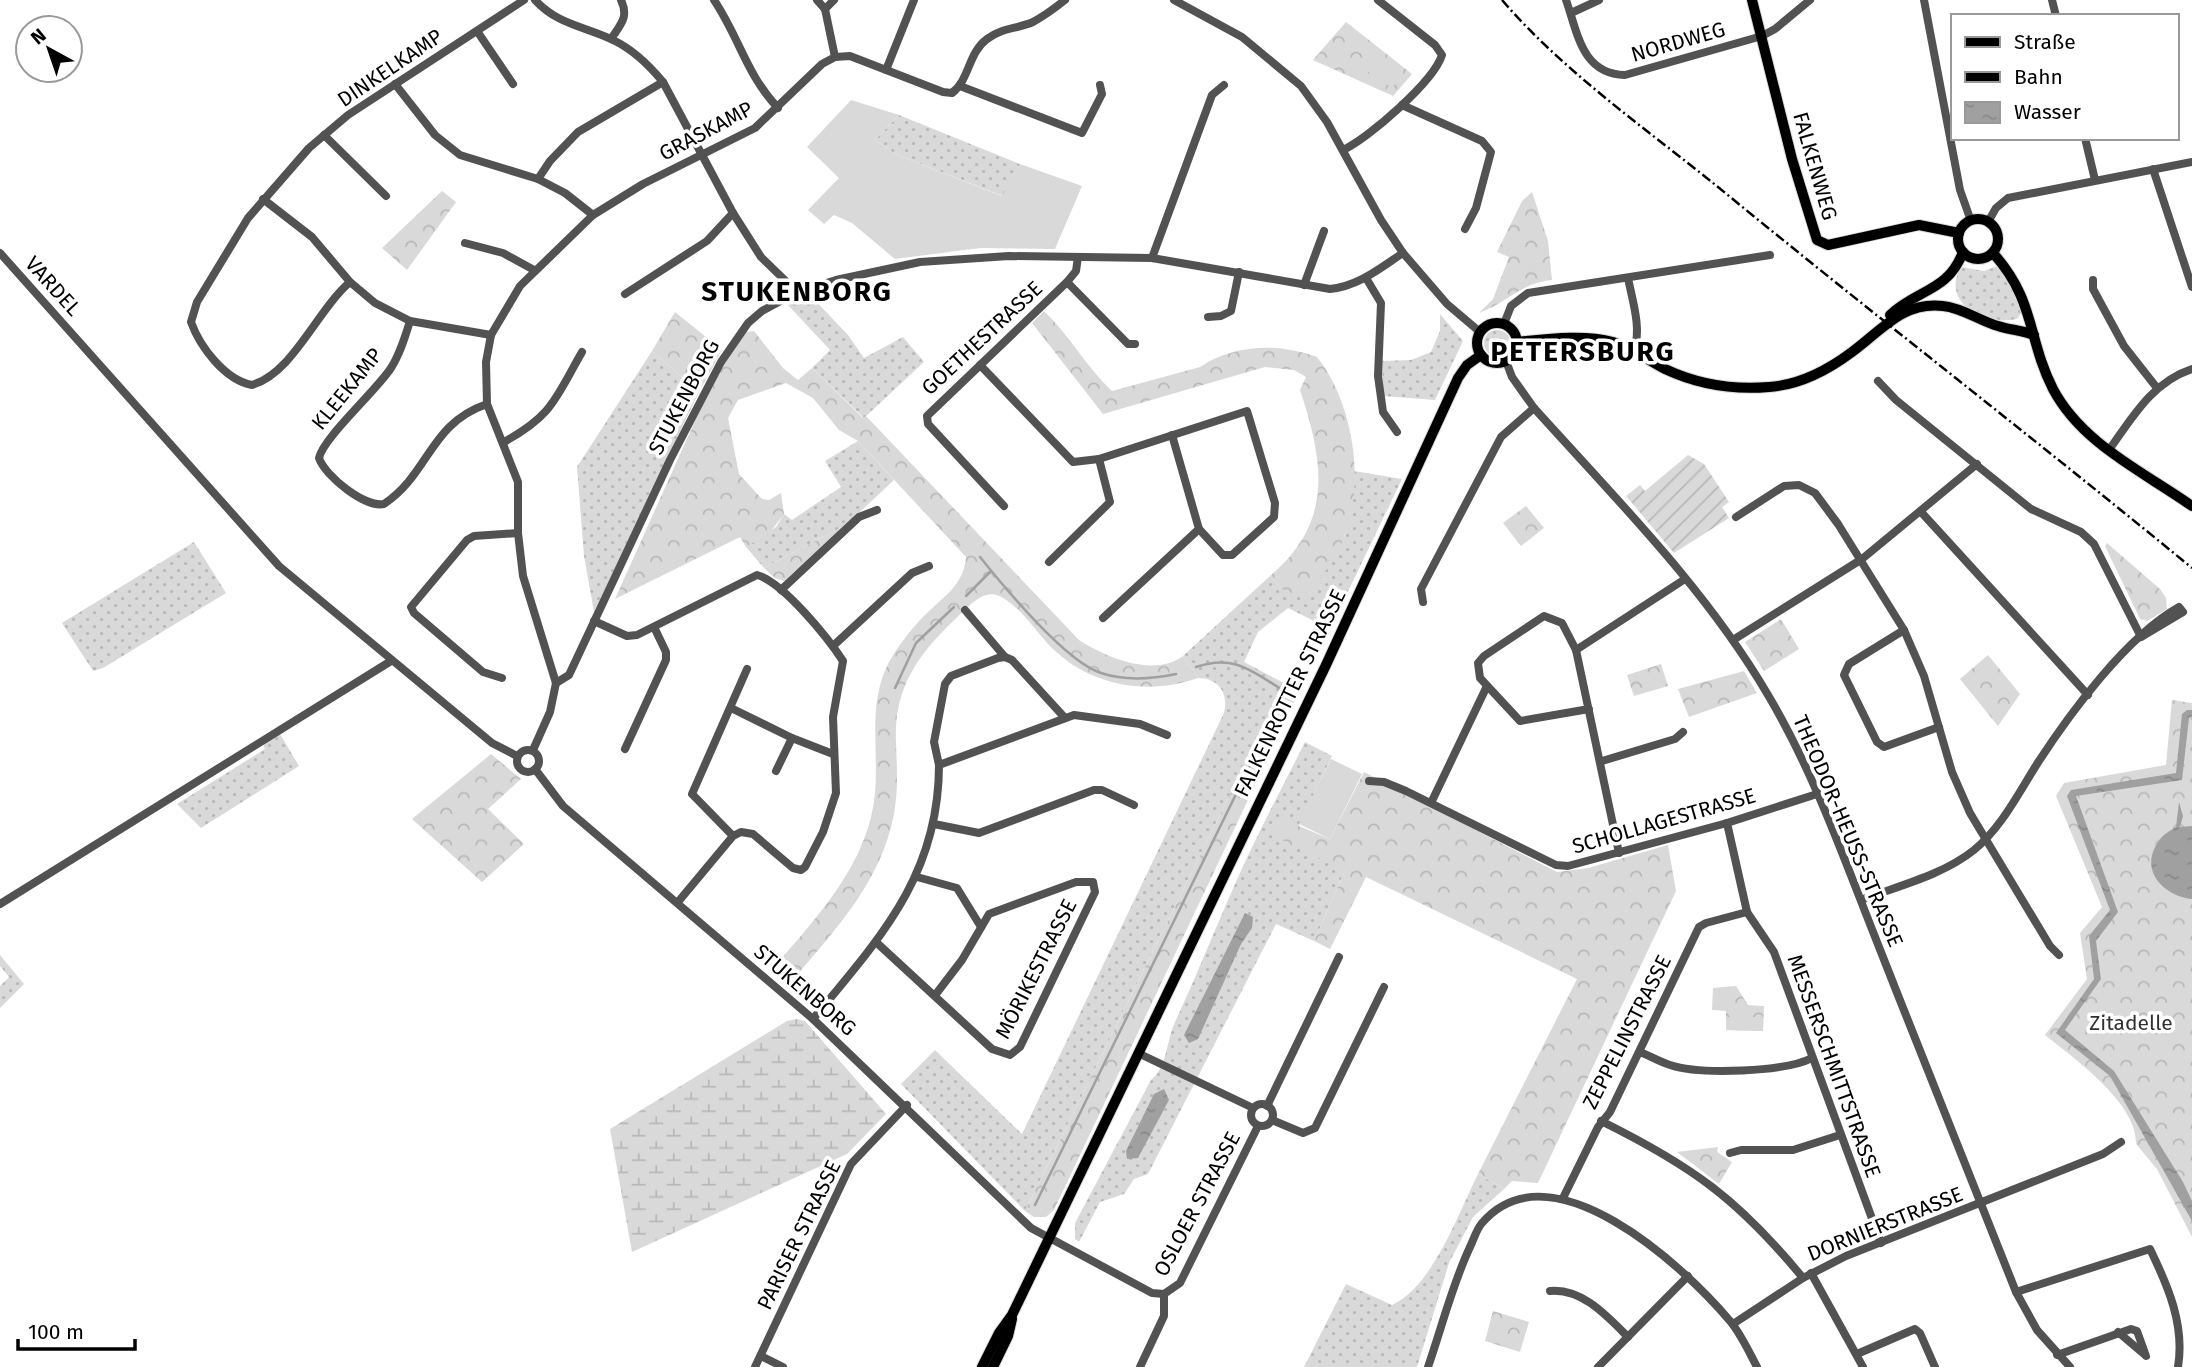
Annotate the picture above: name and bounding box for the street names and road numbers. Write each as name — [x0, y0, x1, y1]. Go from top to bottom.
street label: NORDWEG — [1628, 16, 1728, 68]
street label: DINKELKAMP — [333, 23, 447, 113]
street label: GRASKAMP — [655, 95, 757, 167]
street label: FALKENWEG — [1787, 109, 1843, 223]
street label: VARDEL — [19, 251, 87, 322]
street label: GOETHESTRASSE — [916, 275, 1048, 401]
street label: STUKENBORG — [643, 335, 725, 459]
street label: KLEEKAMP — [306, 343, 388, 435]
street label: FALKENROTTER STRASSE — [1228, 585, 1352, 801]
street label: THEODOR-HEUSS-STRASSE — [1787, 711, 1909, 951]
street label: SCHOLLAGESTRASSE — [1569, 782, 1759, 860]
street label: MÖRIKESTRASSE — [990, 895, 1082, 1043]
street label: STUKENBORG — [749, 939, 861, 1041]
street label: ZEPPELINSTRASSE — [1577, 951, 1677, 1113]
street label: MESSERSCHMITTSTRASSE — [1782, 951, 1886, 1181]
street label: OSLOER STRASSE — [1148, 1127, 1246, 1281]
street label: PARISER STRASSE — [752, 1156, 846, 1314]
street label: DORNIERSTRASSE — [1803, 1181, 1967, 1267]

